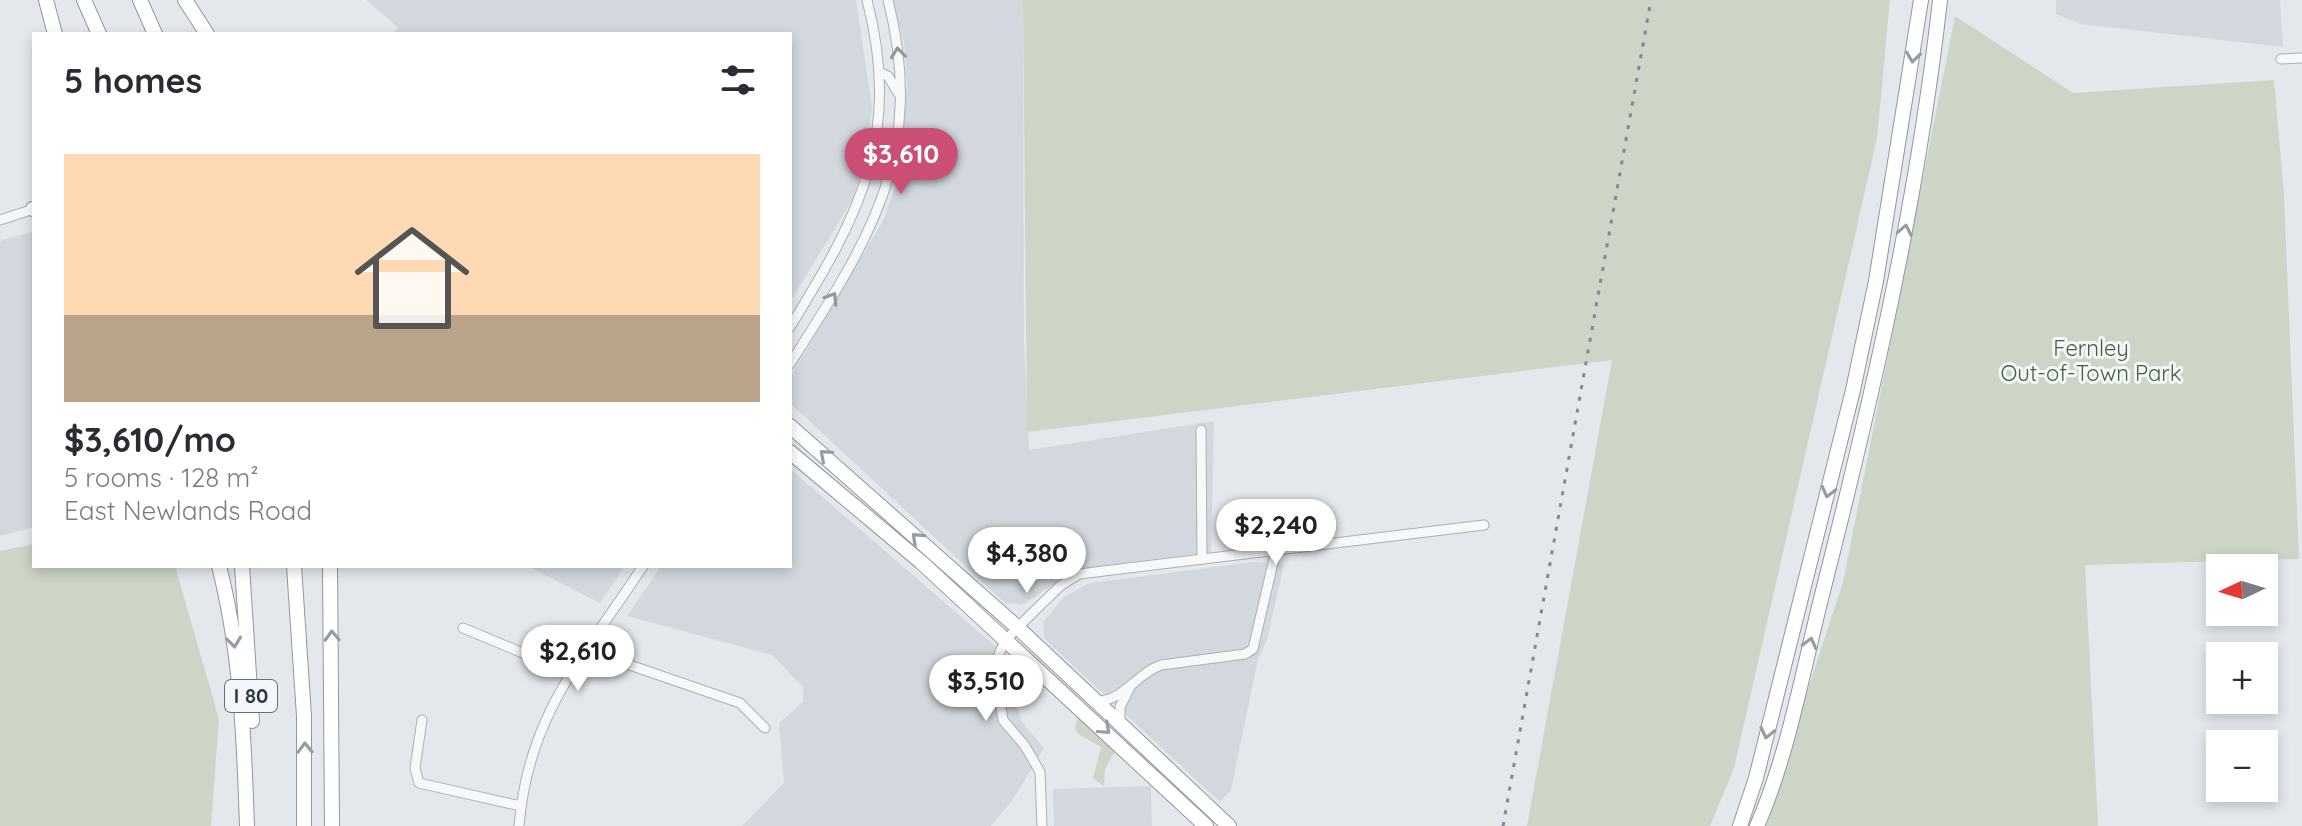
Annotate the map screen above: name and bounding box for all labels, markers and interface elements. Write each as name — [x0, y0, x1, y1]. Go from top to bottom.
one-way arrow — [889, 46, 906, 59]
one-way arrow — [1905, 50, 1922, 64]
icon: filters — [716, 58, 760, 102]
text: 5 homes — [64, 59, 202, 102]
pin: $3,610 — [836, 128, 966, 196]
text: $3,610 — [863, 137, 939, 170]
icon: home — [340, 206, 484, 350]
one-way arrow — [1896, 224, 1913, 238]
one-way arrow — [822, 292, 837, 307]
park label: Fernley Out-of-Town Park — [2001, 334, 2181, 387]
text: $3,610/mo — [64, 418, 236, 461]
one-way arrow — [820, 450, 835, 465]
text: 5 rooms · 128 m² — [64, 461, 258, 494]
one-way arrow — [1820, 485, 1837, 499]
text: East Newlands Road — [64, 494, 312, 527]
pin: $2,240 — [1211, 499, 1341, 567]
text: $2,240 — [1234, 508, 1318, 541]
pin: $4,380 — [962, 527, 1092, 595]
one-way arrow — [912, 533, 927, 547]
text: $4,380 — [986, 536, 1068, 569]
north arrow — [2206, 554, 2278, 626]
map controls — [2206, 554, 2278, 802]
pin: $2,610 — [513, 625, 643, 693]
one-way arrow — [324, 629, 341, 642]
text: $2,610 — [539, 634, 617, 667]
one-way arrow — [226, 636, 243, 649]
one-way arrow — [1800, 637, 1817, 651]
button: + — [2206, 642, 2278, 714]
pin: $3,510 — [921, 655, 1051, 723]
text: $3,510 — [947, 664, 1025, 697]
road number: I 80 — [225, 680, 277, 712]
one-way arrow — [1096, 720, 1111, 734]
one-way arrow — [1759, 726, 1776, 740]
button: − — [2206, 730, 2278, 802]
one-way arrow — [296, 741, 314, 754]

